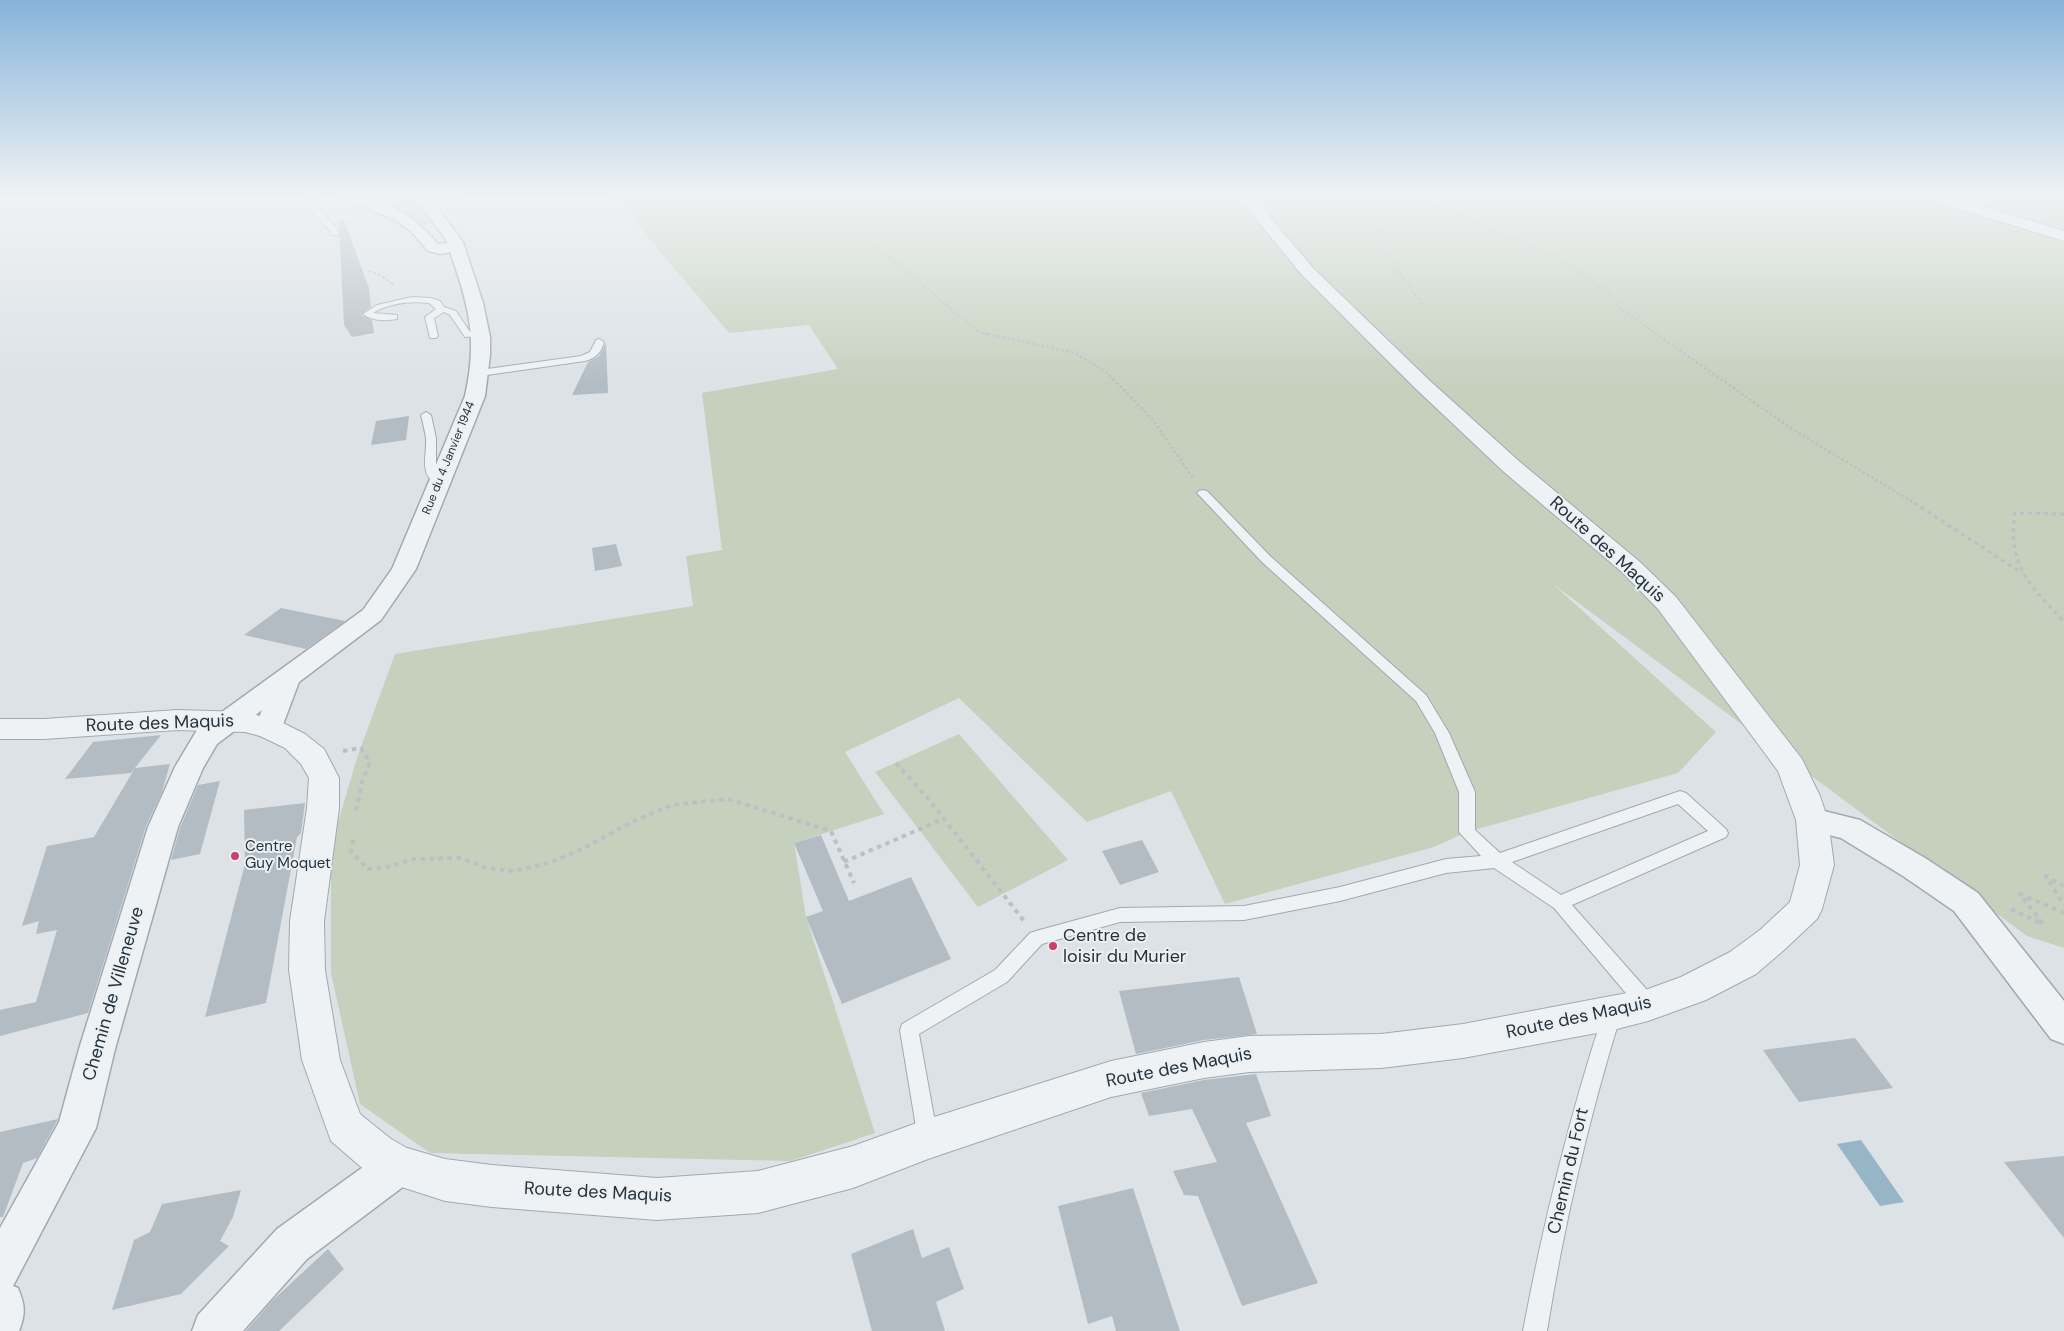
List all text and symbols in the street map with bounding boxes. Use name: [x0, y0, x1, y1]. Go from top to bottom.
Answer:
street label: Rue du 4 Janvier 1944: [420, 399, 478, 517]
street label: Route des Maquis: [1545, 492, 1669, 608]
street label: Route des Maquis: [86, 711, 234, 737]
place label: Centre Guy Moquet: [245, 838, 331, 873]
marker: Centre Guy Moquet: [229, 850, 241, 862]
street label: Chemin de Villeneuve: [79, 905, 149, 1083]
place label: Centre de loisir du Murier: [1063, 925, 1187, 968]
marker: Centre de loisir du Murier: [1047, 940, 1059, 952]
street label: Route des Maquis: [1504, 992, 1654, 1044]
street label: Route des Maquis: [1104, 1043, 1254, 1093]
street label: Chemin du Fort: [1544, 1106, 1594, 1236]
street label: Route des Maquis: [523, 1178, 673, 1208]

